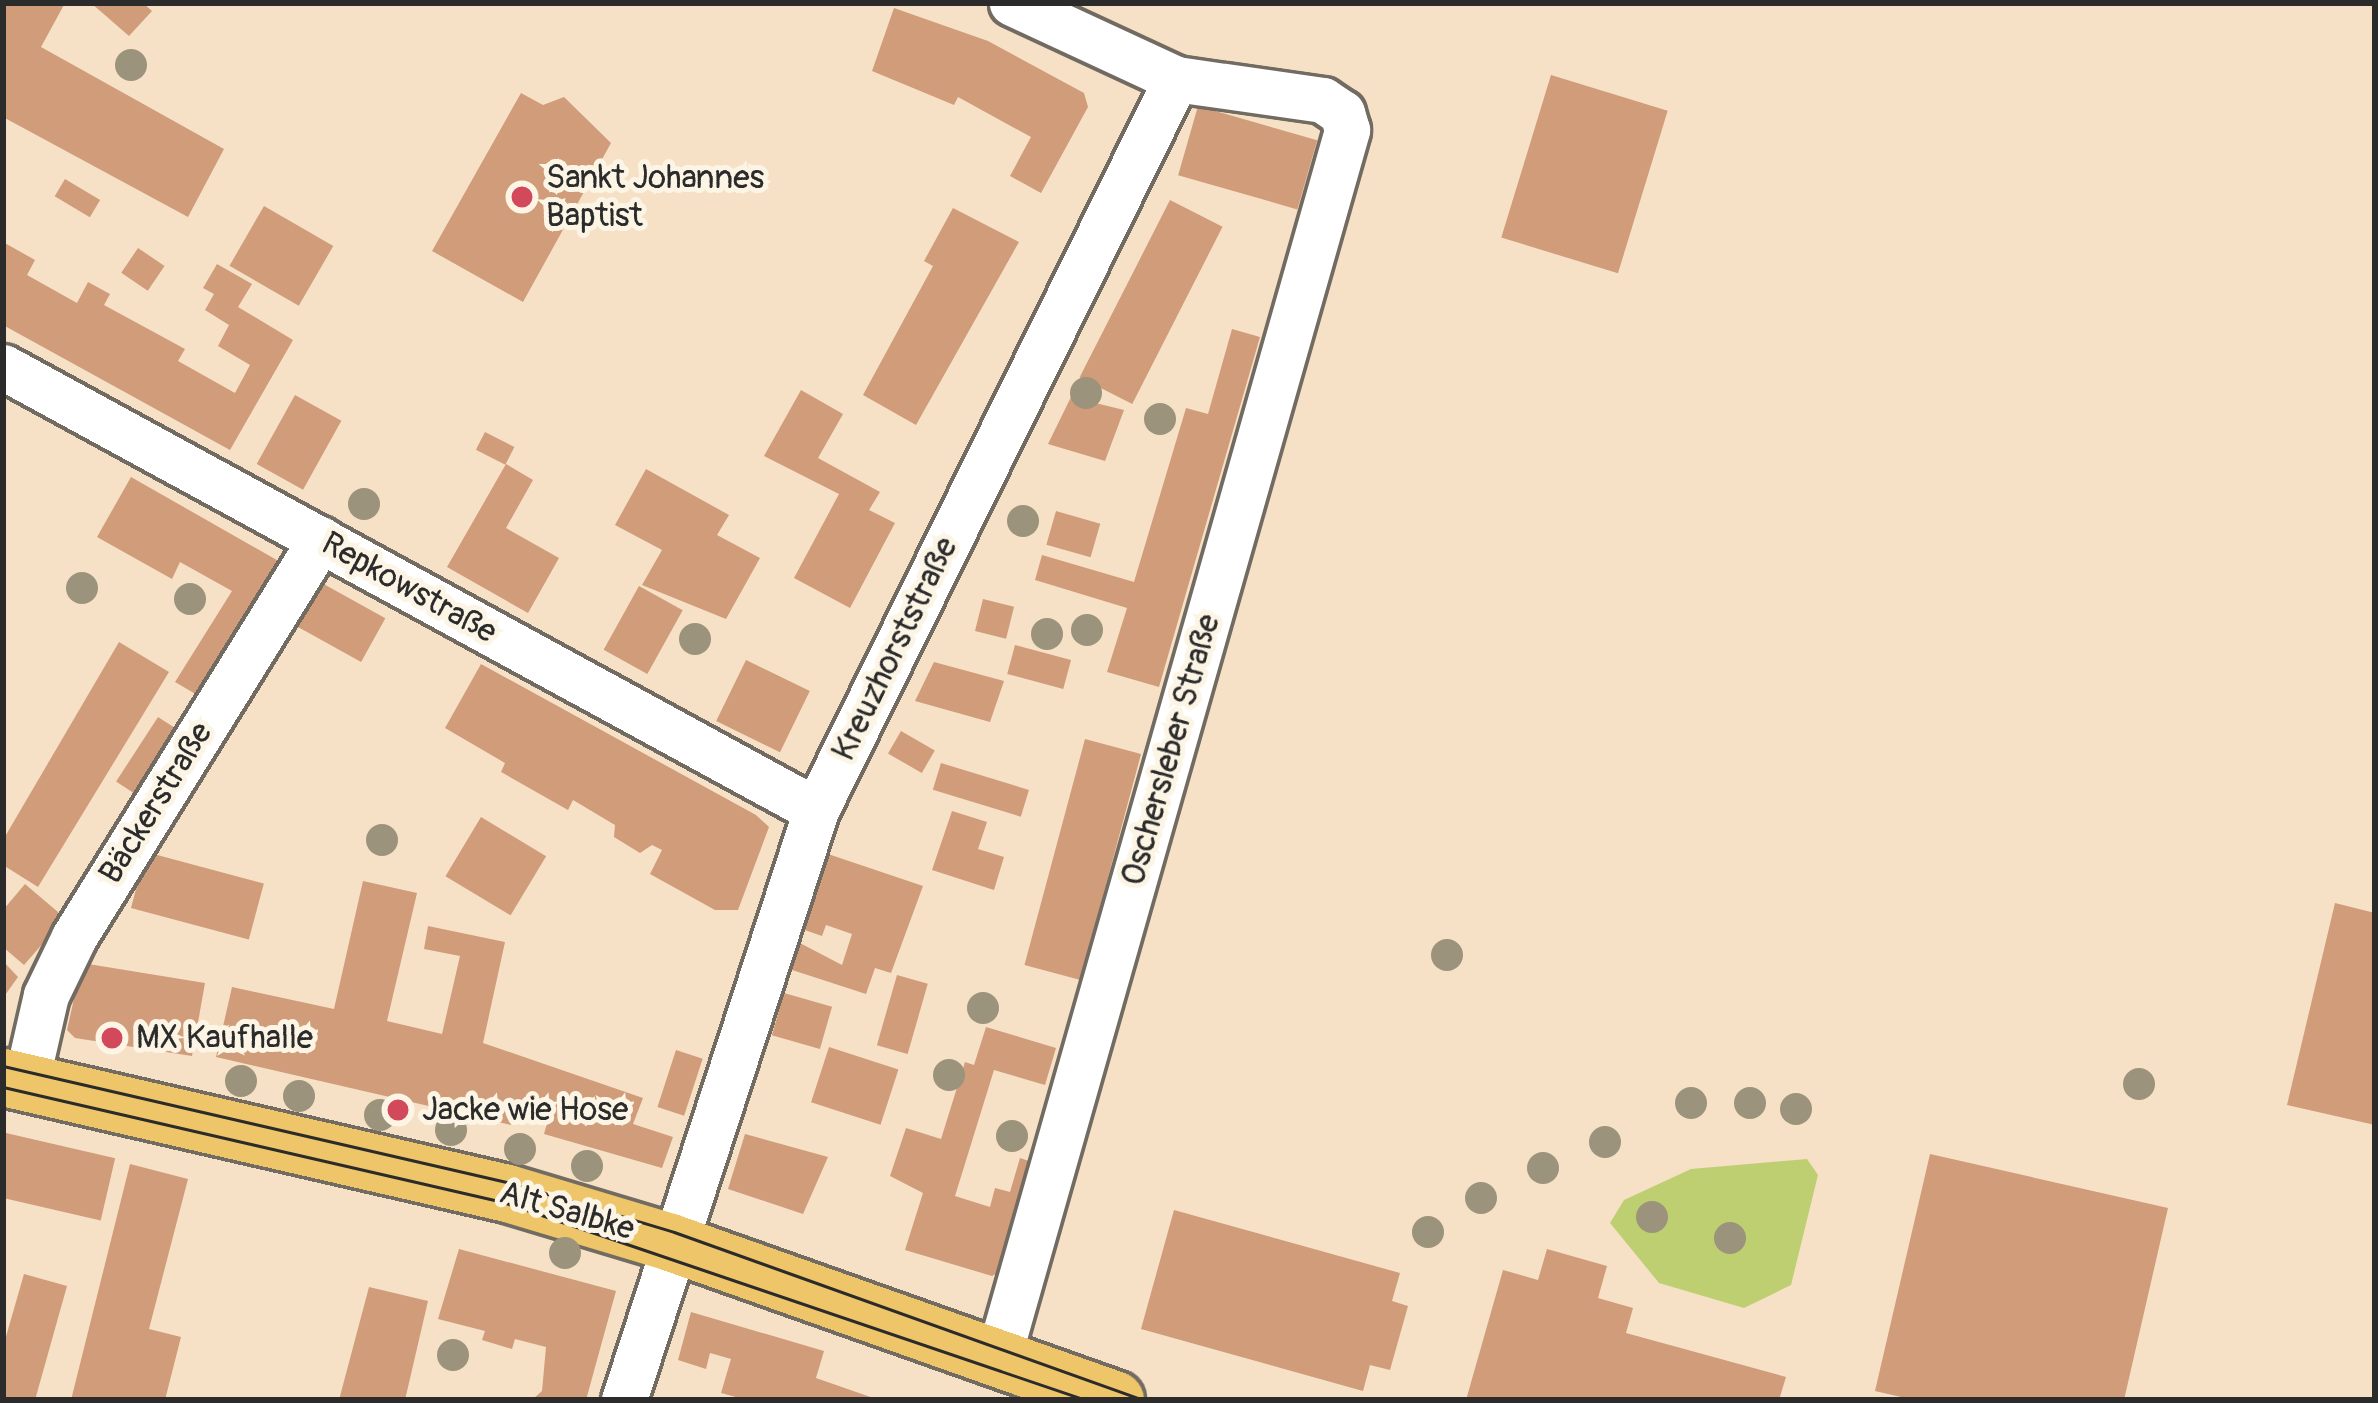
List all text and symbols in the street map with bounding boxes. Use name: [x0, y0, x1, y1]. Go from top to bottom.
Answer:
place label: Sankt Johannes Baptist: [546, 158, 764, 236]
marker: Sankt Johannes Baptist: [509, 184, 535, 210]
street label: Repkowstraße: [315, 524, 503, 652]
street label: Kreuzhorststraße: [824, 531, 966, 767]
street label: Oschersleber Straße: [1113, 610, 1229, 890]
street label: Bäckerstraße: [91, 715, 221, 891]
place label: MX Kaufhalle: [136, 1018, 313, 1058]
marker: MX Kaufhalle: [99, 1025, 125, 1051]
place label: Jacke wie Hose: [422, 1090, 628, 1130]
marker: Jacke wie Hose: [385, 1097, 411, 1123]
street label: Alt Salbke: [495, 1173, 639, 1249]

